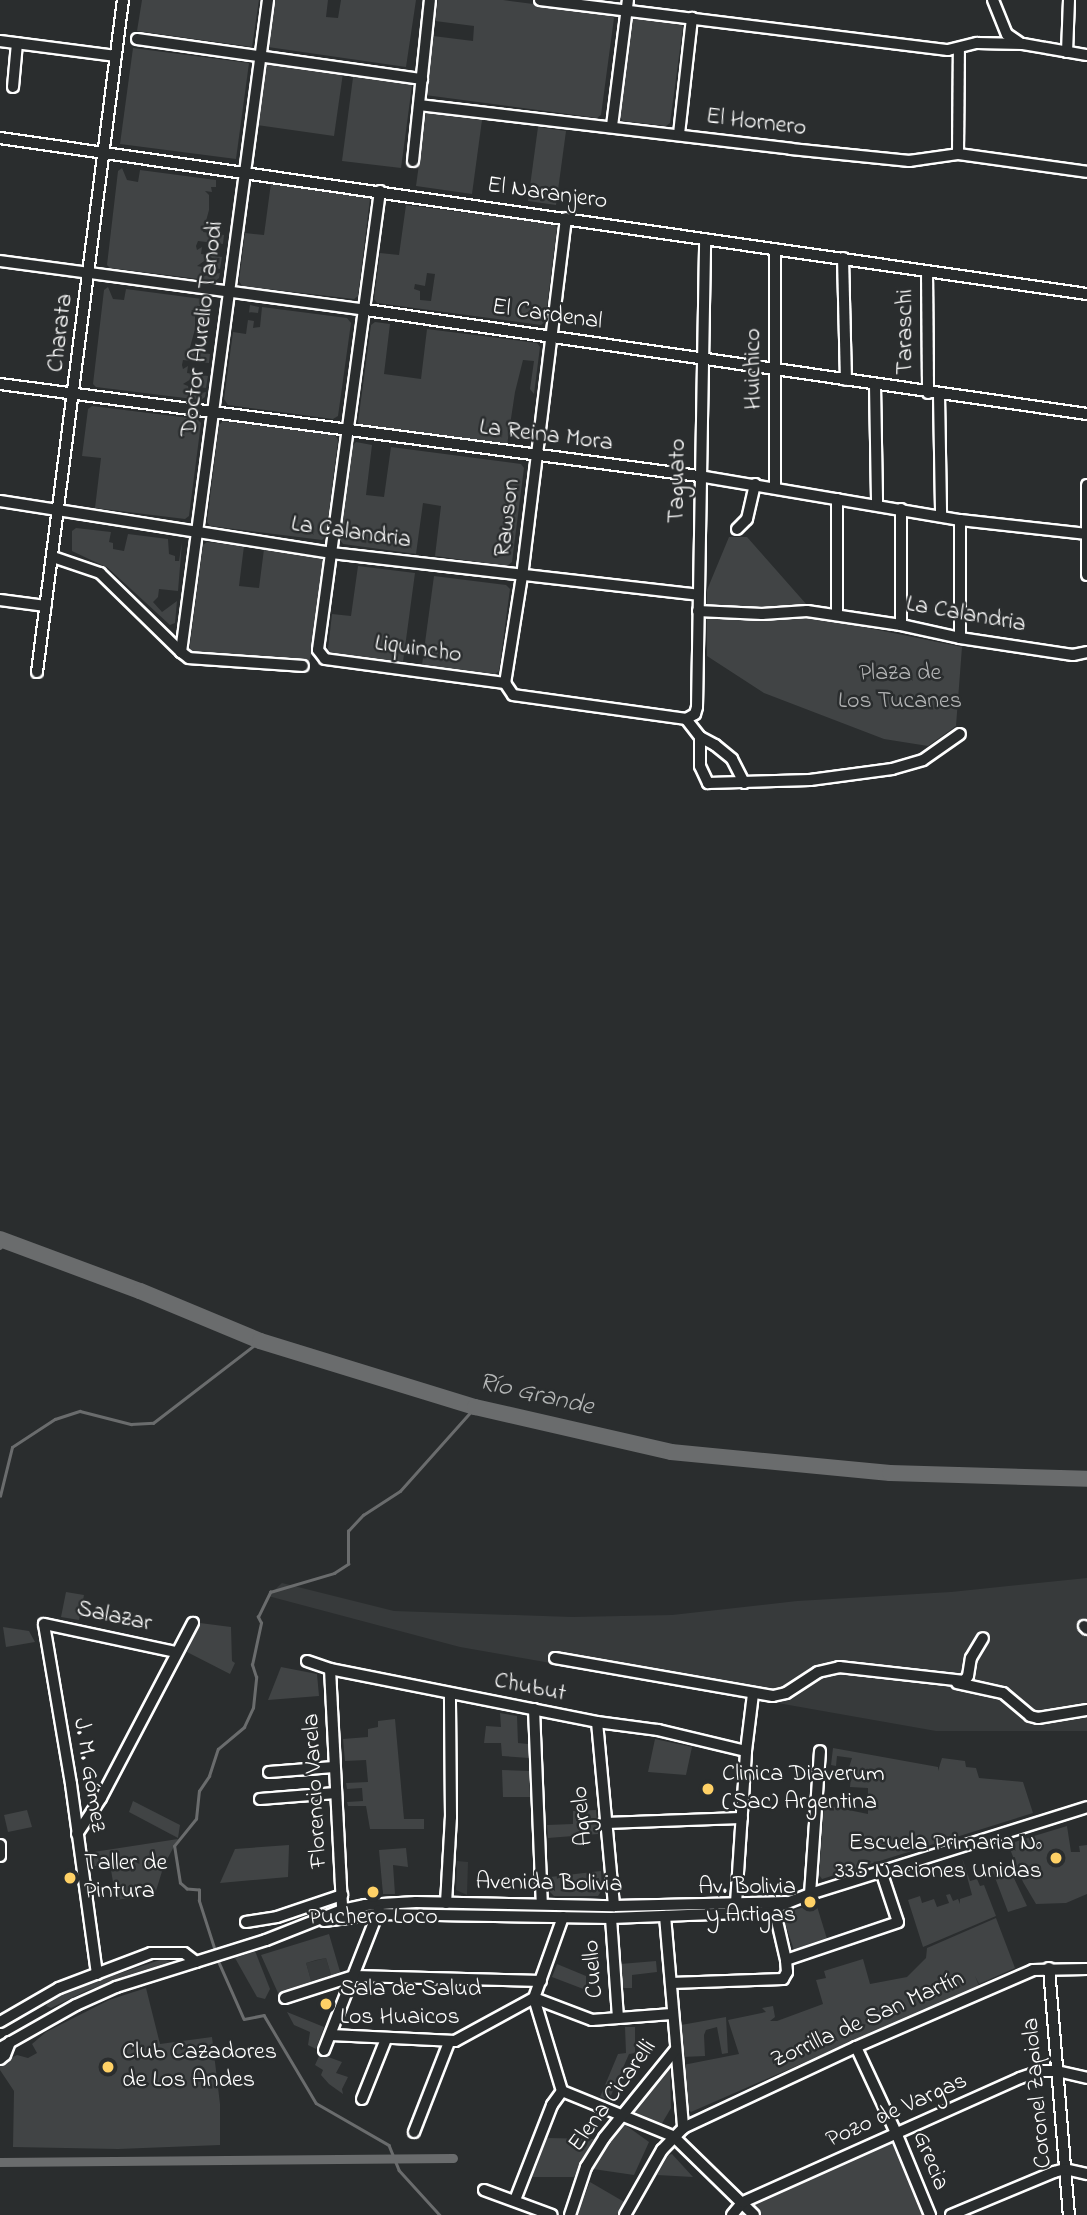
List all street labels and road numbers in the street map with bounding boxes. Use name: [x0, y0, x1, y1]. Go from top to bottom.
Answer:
street label: El Hornero: [704, 103, 808, 143]
street label: El Naranjero: [485, 171, 609, 217]
street label: Doctor Aurelio Tanodi: [175, 220, 231, 438]
street label: Taraschi: [892, 289, 920, 375]
street label: Charata: [42, 292, 80, 374]
street label: El Cardenal: [490, 293, 604, 337]
street label: Huichico: [740, 328, 768, 410]
street label: La Reina Mora: [478, 414, 614, 458]
street label: Taguato: [663, 438, 693, 524]
street label: Rawson: [489, 477, 527, 559]
street label: La Calandria: [289, 510, 413, 556]
street label: La Calandria: [904, 590, 1028, 640]
street label: Liquincho: [373, 630, 463, 670]
street label: Salazar: [74, 1595, 154, 1639]
street label: Chubut: [492, 1667, 568, 1709]
street label: Florencio Varela: [298, 1713, 334, 1869]
street label: J. M. Gómez: [66, 1716, 112, 1834]
street label: Agrelo: [566, 1785, 600, 1847]
street label: Avenida Bolivia: [475, 1868, 623, 1900]
street label: Cuello: [578, 1939, 610, 1999]
street label: Zorrilla de San Martín: [767, 1965, 969, 2075]
street label: Coronel Zapiola: [1017, 2017, 1059, 2169]
street label: Elena Cicarelli: [563, 2034, 663, 2158]
street label: Pozo de Vargas: [822, 2067, 972, 2155]
street label: Grecia: [905, 2127, 955, 2195]

